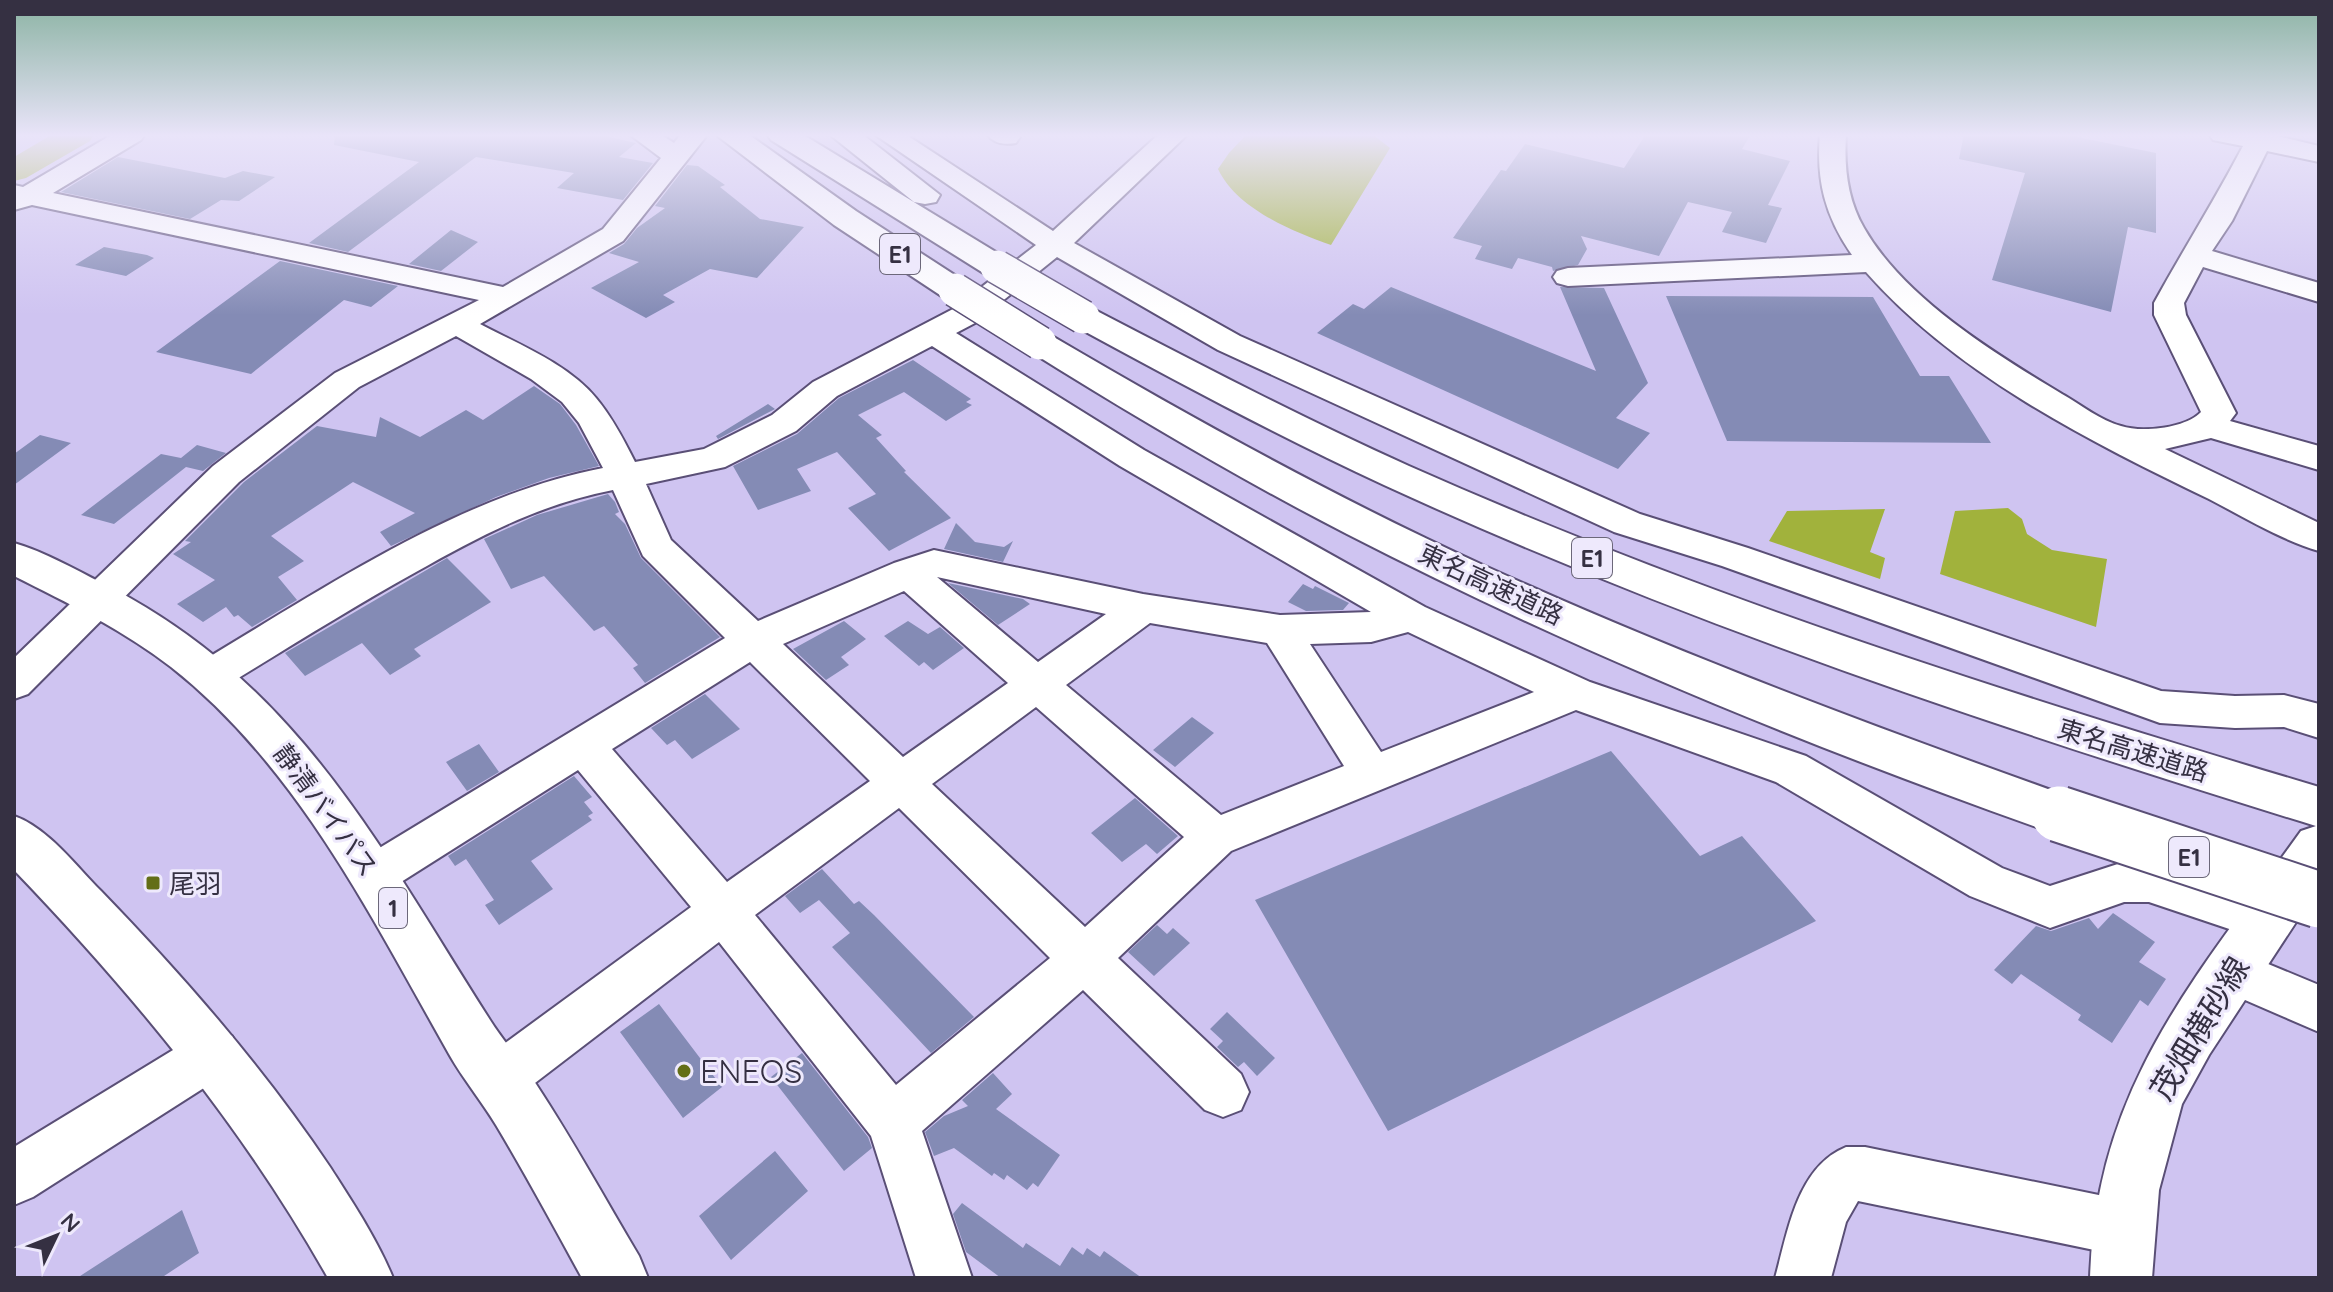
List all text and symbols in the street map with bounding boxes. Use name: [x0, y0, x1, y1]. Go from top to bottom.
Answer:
road number: E1: [880, 234, 920, 274]
street label: 東名高速道路: [1413, 536, 1569, 632]
road number: E1: [1572, 538, 1612, 578]
street label: 東名高速道路: [2054, 711, 2212, 789]
street label: 静清バイパス: [267, 737, 385, 883]
road number: E1: [2169, 837, 2209, 877]
place label: 尾羽: [169, 867, 221, 900]
marker: 尾羽: [144, 874, 162, 892]
road number: 1: [379, 888, 407, 928]
street label: 茂畑横砂線: [2141, 949, 2257, 1107]
place label: ENEOS: [700, 1051, 802, 1091]
marker: ENEOS: [675, 1062, 693, 1080]
north arrow: [16, 1196, 96, 1276]
text: N: [55, 1207, 86, 1238]

